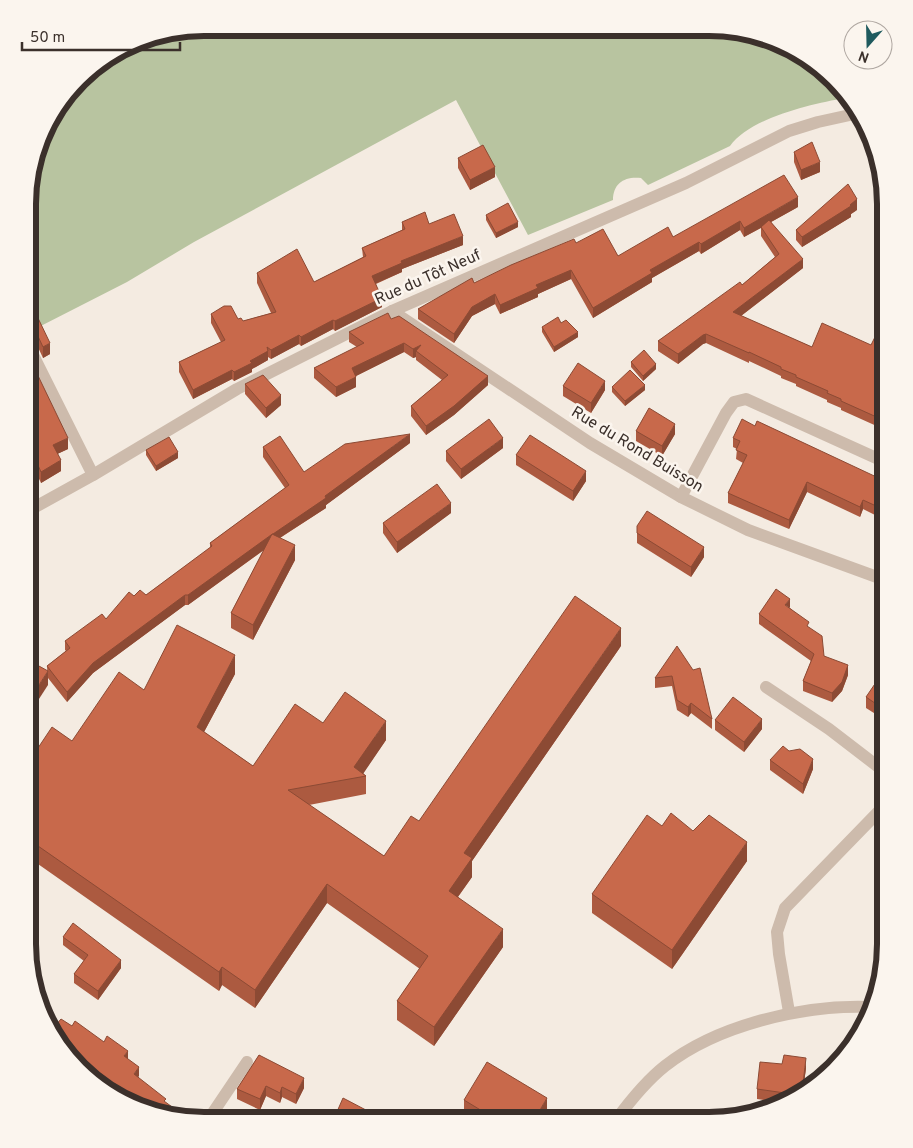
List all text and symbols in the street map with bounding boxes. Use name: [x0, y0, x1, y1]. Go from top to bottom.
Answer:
scale bar: [22, 20, 180, 52]
north arrow: [843, 20, 893, 70]
text: 50 m: [30, 29, 65, 48]
text: N: [856, 46, 872, 66]
street label: Rue du Tôt Neuf: [372, 245, 485, 310]
street label: Rue du Rond Buisson: [567, 403, 707, 497]

